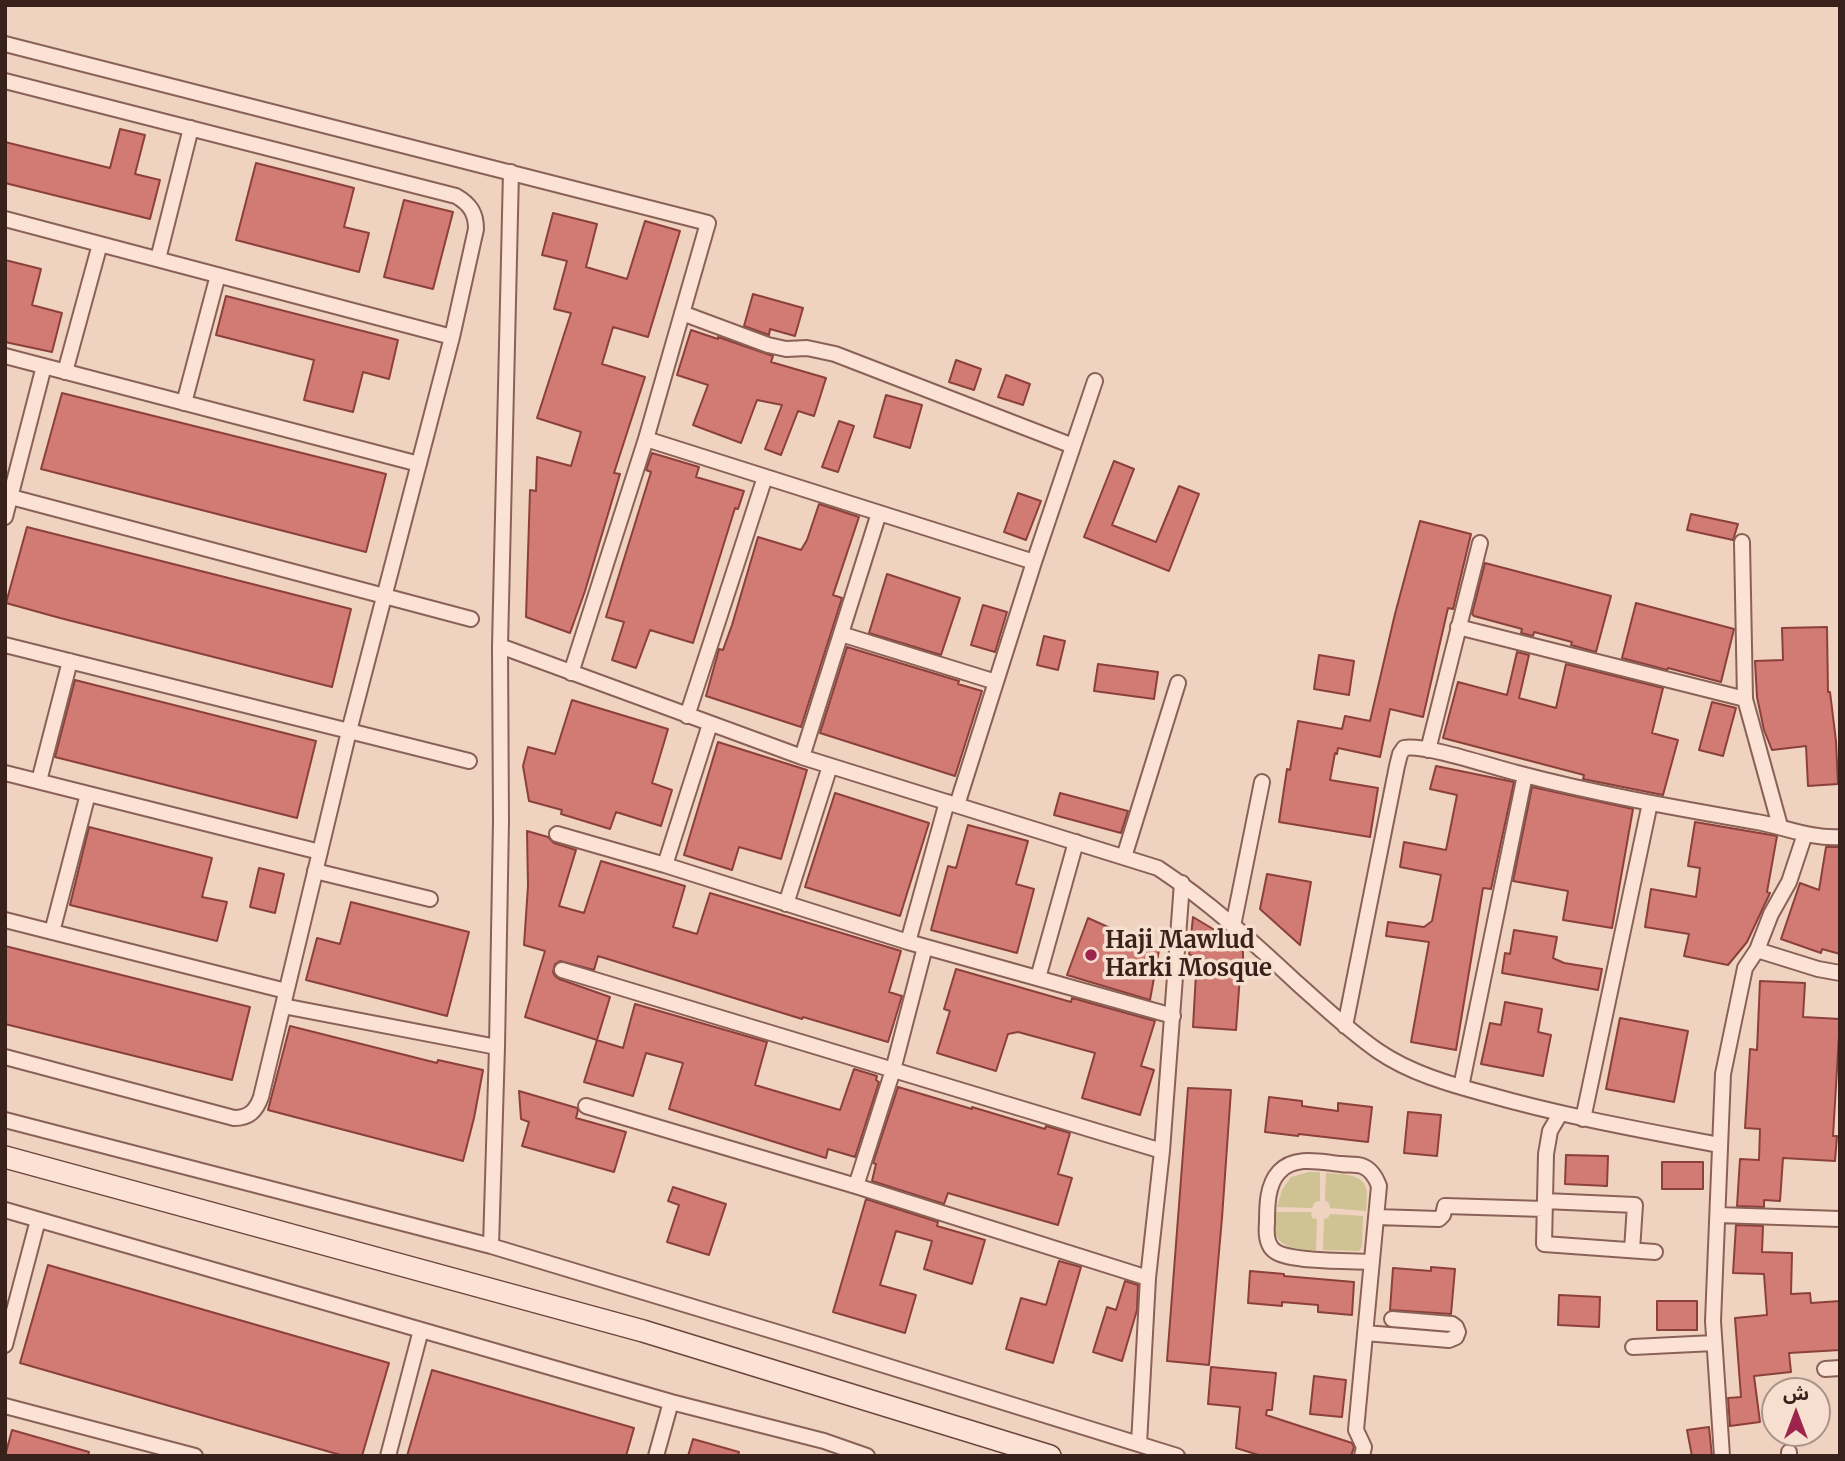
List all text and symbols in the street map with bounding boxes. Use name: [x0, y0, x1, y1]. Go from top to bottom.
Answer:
place label: Haji Mawlud Harki Mosque: [1105, 927, 1272, 983]
marker: Haji Mawlud Harki Mosque: [1083, 947, 1099, 963]
north arrow: [1761, 1377, 1831, 1447]
text: ش: [1783, 1381, 1809, 1405]

